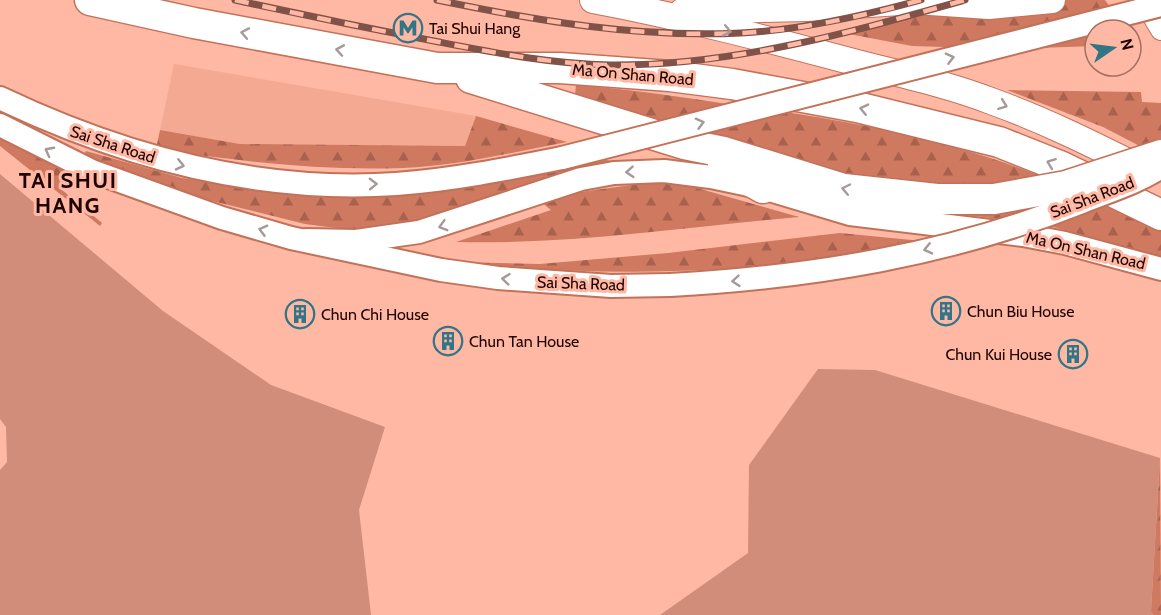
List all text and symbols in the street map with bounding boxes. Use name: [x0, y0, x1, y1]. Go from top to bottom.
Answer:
metro station icon: Tai Shui Hang: [392, 12, 424, 44]
north arrow: [1083, 18, 1143, 78]
place label: Tai Shui Hang: [429, 19, 521, 38]
one-way arrow: [721, 24, 731, 37]
one-way arrow: [241, 27, 251, 40]
text: N: [1116, 37, 1138, 52]
one-way arrow: [336, 44, 346, 57]
one-way arrow: [945, 53, 955, 66]
street label: Ma On Shan Road: [571, 60, 694, 89]
one-way arrow: [996, 98, 1007, 110]
one-way arrow: [859, 103, 869, 116]
one-way arrow: [694, 118, 705, 130]
street label: Sai Sha Road: [68, 122, 158, 167]
one-way arrow: [44, 147, 55, 158]
one-way arrow: [174, 157, 184, 170]
one-way arrow: [1046, 157, 1057, 170]
one-way arrow: [625, 165, 634, 178]
district label: TAI SHUI HANG: [19, 167, 117, 219]
street label: Sai Sha Road: [1048, 173, 1137, 222]
one-way arrow: [369, 178, 378, 191]
one-way arrow: [842, 183, 852, 196]
one-way arrow: [438, 219, 449, 231]
one-way arrow: [258, 225, 268, 238]
street label: Ma On Shan Road: [1024, 228, 1147, 273]
one-way arrow: [924, 242, 934, 255]
street label: Sai Sha Road: [537, 272, 625, 295]
one-way arrow: [502, 273, 511, 286]
one-way arrow: [732, 274, 741, 287]
building icon: Chun Biu House: [930, 295, 962, 327]
building icon: Chun Chi House: [284, 298, 316, 330]
place label: Chun Biu House: [967, 302, 1074, 321]
place label: Chun Chi House: [321, 305, 429, 324]
building icon: Chun Tan House: [432, 325, 464, 357]
place label: Chun Tan House: [469, 332, 579, 351]
building icon: Chun Kui House: [1057, 338, 1089, 370]
place label: Chun Kui House: [945, 345, 1052, 364]

